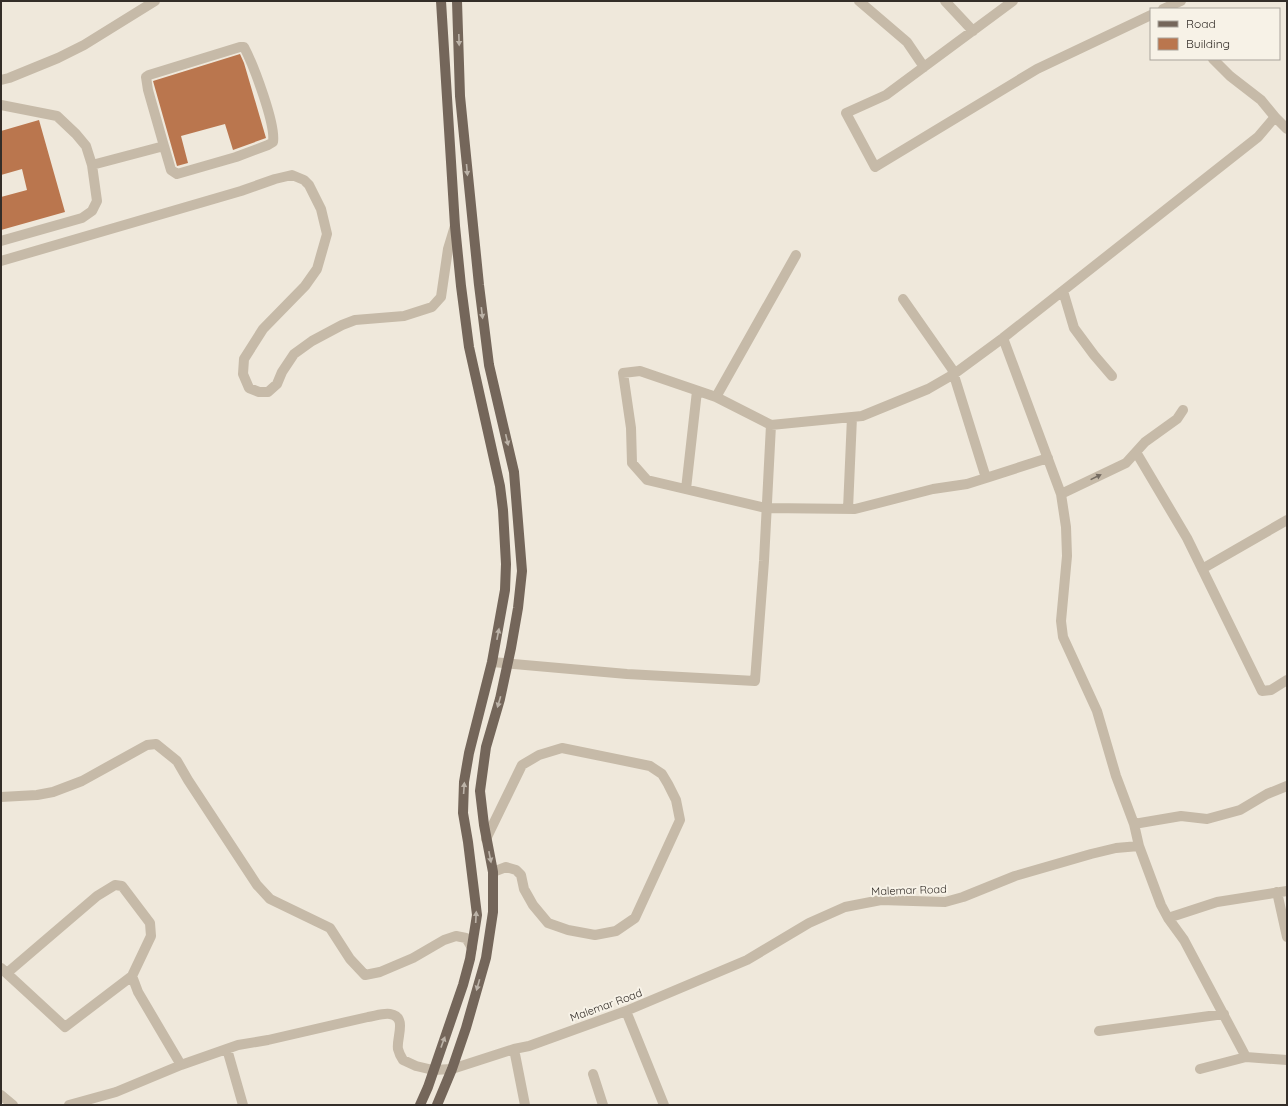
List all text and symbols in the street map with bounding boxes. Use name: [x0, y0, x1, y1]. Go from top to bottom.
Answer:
legend: [1150, 8, 1280, 60]
text: Road: [1186, 16, 1216, 31]
one-way arrow: [456, 34, 462, 47]
text: Building: [1186, 36, 1230, 51]
one-way arrow: [463, 164, 470, 176]
one-way arrow: [479, 307, 485, 319]
one-way arrow: [504, 434, 510, 446]
one-way arrow: [1091, 474, 1102, 480]
one-way arrow: [495, 628, 501, 640]
one-way arrow: [496, 696, 502, 708]
one-way arrow: [461, 782, 468, 794]
one-way arrow: [487, 851, 493, 863]
street label: Malemar Road: [871, 882, 947, 898]
one-way arrow: [472, 911, 479, 923]
one-way arrow: [475, 979, 481, 991]
street label: Malemar Road: [568, 985, 644, 1025]
one-way arrow: [441, 1036, 447, 1048]

